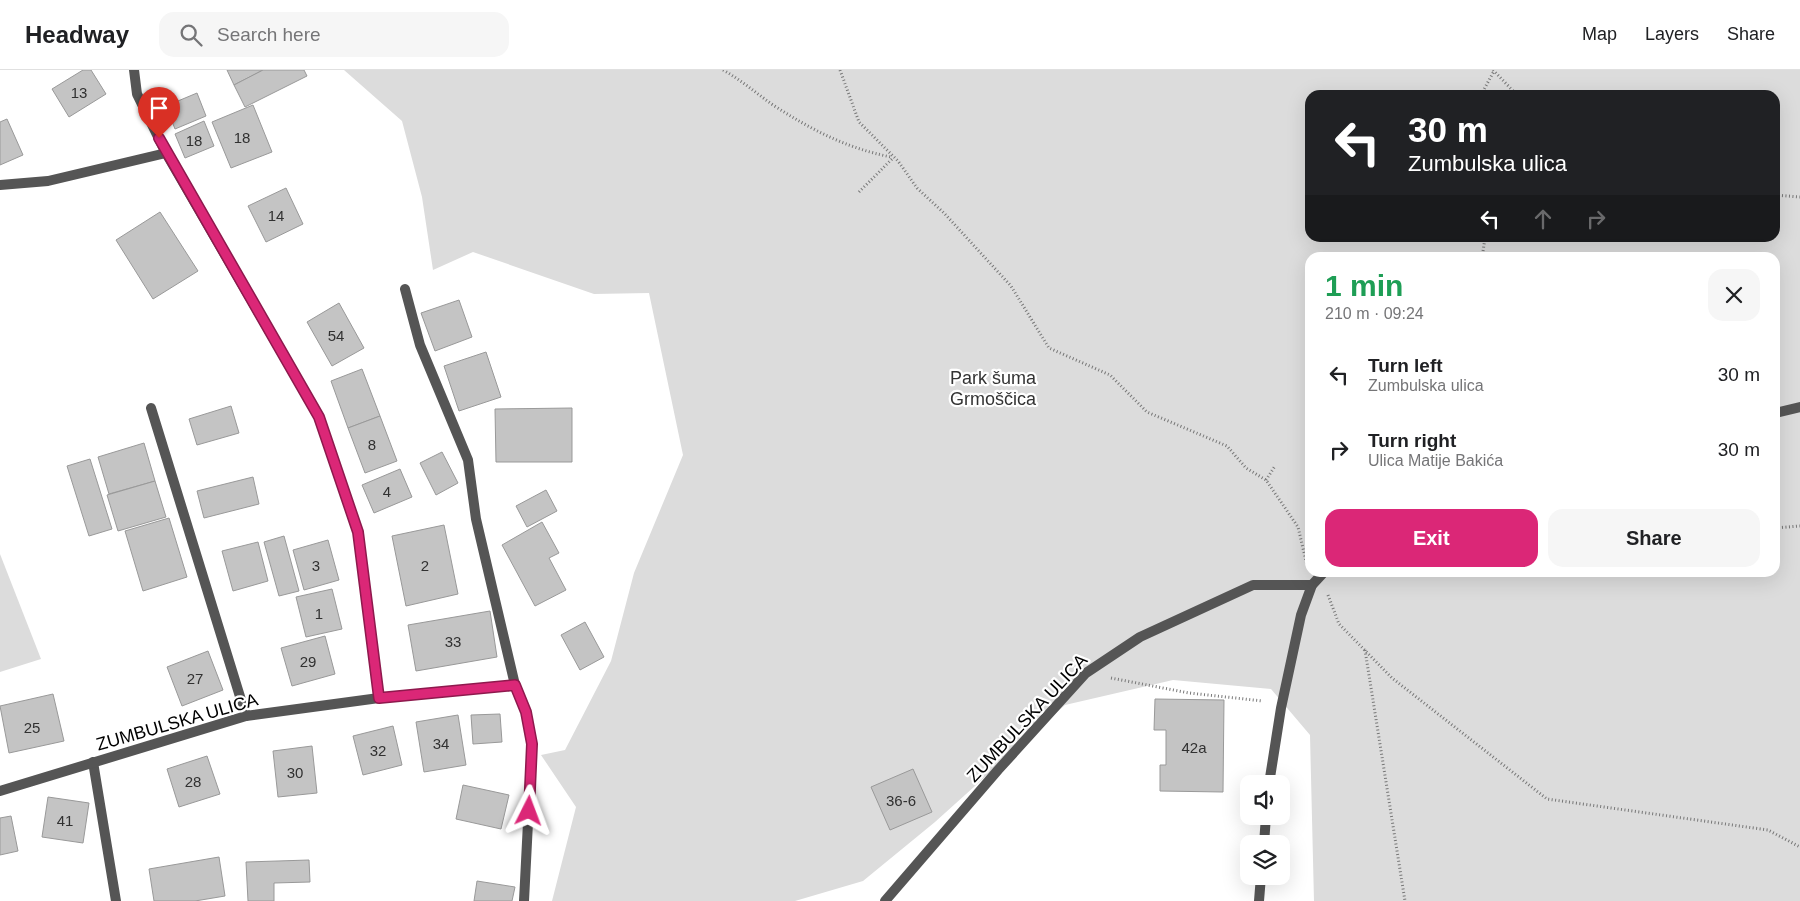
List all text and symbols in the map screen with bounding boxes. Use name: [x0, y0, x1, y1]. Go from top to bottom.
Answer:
search box: [159, 12, 509, 57]
text: Headway: [25, 21, 129, 48]
icon: search: [177, 21, 205, 49]
text: Search here: [217, 24, 321, 45]
text: Map: [1582, 24, 1617, 44]
text: Layers: [1645, 24, 1699, 44]
text: Share: [1727, 24, 1775, 44]
house number: 13: [71, 84, 87, 101]
pin: [138, 87, 180, 138]
icon: arrive: [145, 94, 173, 122]
icon: left: [1325, 110, 1390, 175]
text: 30 m: [1408, 110, 1488, 149]
house number: 18: [234, 129, 250, 146]
house number: 18: [186, 132, 202, 149]
text: Zumbulska ulica: [1408, 151, 1567, 176]
icon: left: [1476, 205, 1504, 233]
icon: ahead: [1529, 205, 1557, 233]
icon: right: [1582, 205, 1610, 233]
house number: 14: [268, 207, 284, 224]
text: 1 min: [1325, 269, 1403, 302]
button: close: [1708, 269, 1760, 321]
text: 210 m · 09:24: [1325, 305, 1424, 322]
house number: 54: [328, 327, 344, 344]
text: Turn left: [1368, 355, 1443, 376]
icon: left: [1325, 361, 1353, 389]
text: 30 m: [1718, 364, 1760, 385]
park label: Park šuma Grmoščica: [950, 368, 1037, 409]
text: Zumbulska ulica: [1368, 377, 1484, 394]
text: Turn right: [1368, 430, 1456, 451]
house number: 8: [368, 436, 376, 453]
icon: right: [1325, 436, 1353, 464]
text: 30 m: [1718, 439, 1760, 460]
text: Ulica Matije Bakića: [1368, 452, 1503, 469]
house number: 4: [383, 483, 391, 500]
button: Exit: [1325, 509, 1538, 567]
button: Share: [1548, 509, 1760, 567]
house number: 3: [312, 557, 320, 574]
house number: 2: [421, 557, 429, 574]
house number: 1: [315, 605, 323, 622]
house number: 33: [445, 633, 461, 650]
street label: ZUMBULSKA ULICA: [963, 650, 1091, 786]
house number: 29: [300, 653, 316, 670]
house number: 27: [187, 670, 203, 687]
street label: ZUMBULSKA ULICA: [94, 689, 260, 755]
house number: 25: [24, 719, 40, 736]
house number: 34: [433, 735, 449, 752]
house number: 42a: [1181, 739, 1207, 756]
house number: 32: [370, 742, 386, 759]
house number: 30: [287, 764, 303, 781]
house number: 28: [185, 773, 201, 790]
map controls: [1240, 775, 1290, 885]
button: sound: [1240, 775, 1290, 825]
position arrow: [502, 784, 554, 836]
house number: 36-6: [886, 792, 916, 809]
house number: 41: [57, 812, 73, 829]
button: layers: [1240, 835, 1290, 885]

